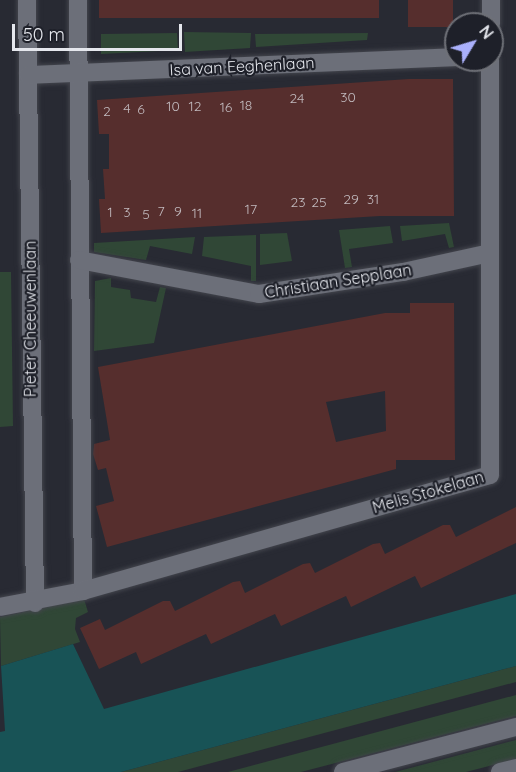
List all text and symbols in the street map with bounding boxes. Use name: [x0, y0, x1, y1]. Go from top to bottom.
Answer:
scale bar: [15, 12, 184, 50]
north arrow: [444, 12, 504, 72]
text: N: [475, 21, 498, 43]
text: 50 m: [23, 23, 65, 46]
street label: Isa van Eeghenlaan: [169, 53, 315, 79]
house number: 30: [340, 89, 356, 105]
house number: 24: [290, 90, 304, 106]
house number: 18: [240, 97, 252, 113]
house number: 10: [166, 98, 180, 114]
house number: 12: [189, 98, 201, 114]
house number: 16: [220, 99, 232, 115]
house number: 4: [123, 100, 131, 116]
house number: 6: [137, 101, 145, 117]
house number: 2: [103, 103, 111, 119]
house number: 29: [343, 191, 359, 207]
house number: 31: [367, 191, 379, 207]
house number: 23: [290, 194, 306, 210]
house number: 25: [311, 194, 327, 210]
house number: 17: [245, 201, 257, 217]
house number: 7: [157, 203, 165, 219]
house number: 9: [174, 203, 182, 219]
house number: 1: [107, 204, 113, 220]
house number: 3: [123, 204, 131, 220]
house number: 11: [192, 205, 202, 221]
house number: 5: [142, 206, 150, 222]
street label: Pieter Cheeuwenlaan: [20, 241, 40, 397]
street label: Christiaan Sepplaan: [263, 260, 413, 302]
street label: Melis Stokelaan: [370, 467, 486, 517]

